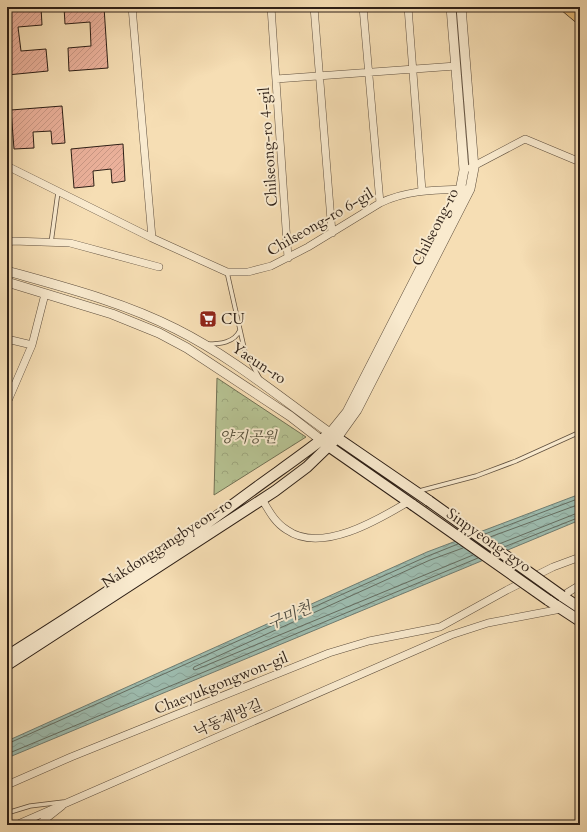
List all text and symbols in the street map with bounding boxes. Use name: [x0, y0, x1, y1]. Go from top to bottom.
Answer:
street label: Chilseong-ro 4-gil: [254, 86, 282, 207]
street label: Chilseong-ro 6-gil: [263, 183, 377, 261]
street label: Chilseong-ro: [407, 185, 463, 269]
supermarket icon: CU: [198, 309, 218, 329]
place label: CU: [221, 309, 245, 329]
street label: Yaeun-ro: [228, 338, 290, 388]
park label: 양지공원: [219, 427, 278, 447]
street label: Nakdonggangbyeon-ro: [98, 493, 236, 593]
street label: Sinpyeong-gyo: [443, 503, 535, 577]
water label: 구미천: [264, 596, 316, 635]
street label: Chaeyukgongwon-gil: [151, 647, 291, 719]
street label: 낙동제방길: [191, 695, 265, 741]

